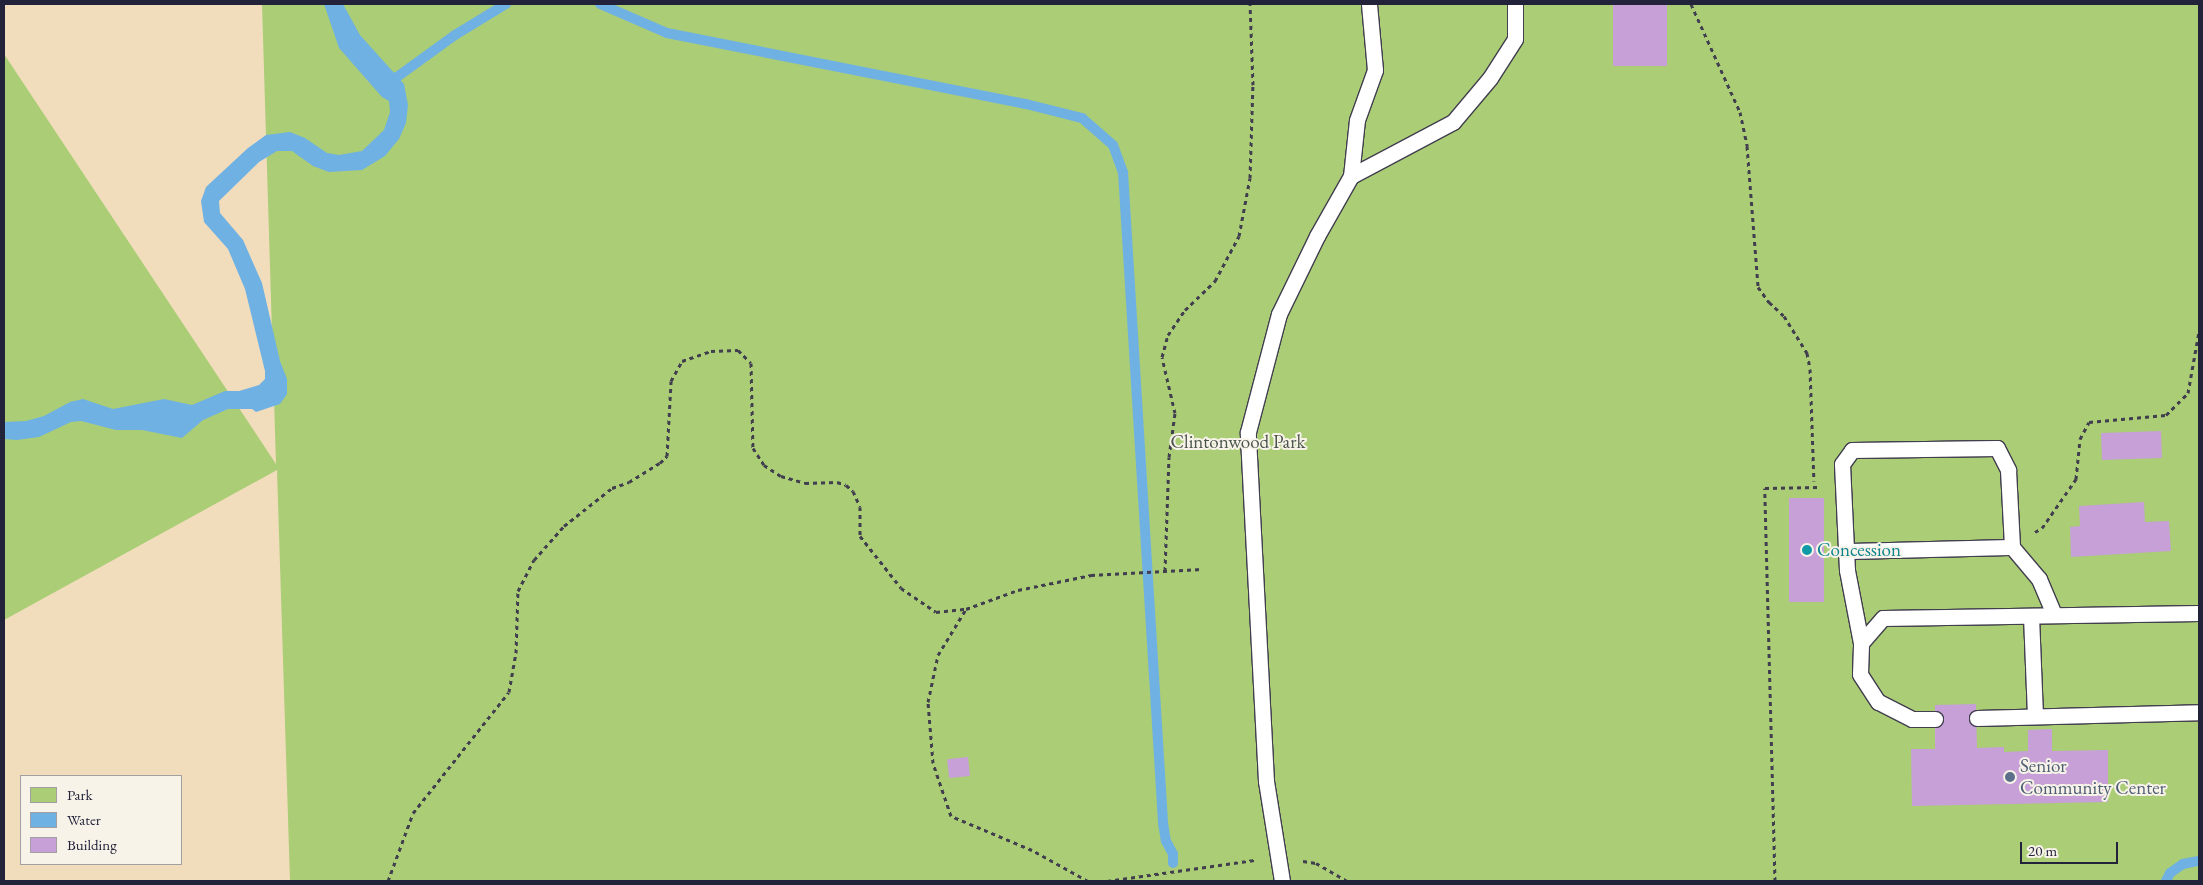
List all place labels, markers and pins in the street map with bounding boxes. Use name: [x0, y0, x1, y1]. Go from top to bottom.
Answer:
place label: Concession: [1817, 539, 1901, 561]
marker: Concession: [1801, 544, 1813, 556]
place label: Senior Community Center: [2020, 755, 2166, 799]
marker: Senior Community Center: [2004, 771, 2016, 783]

